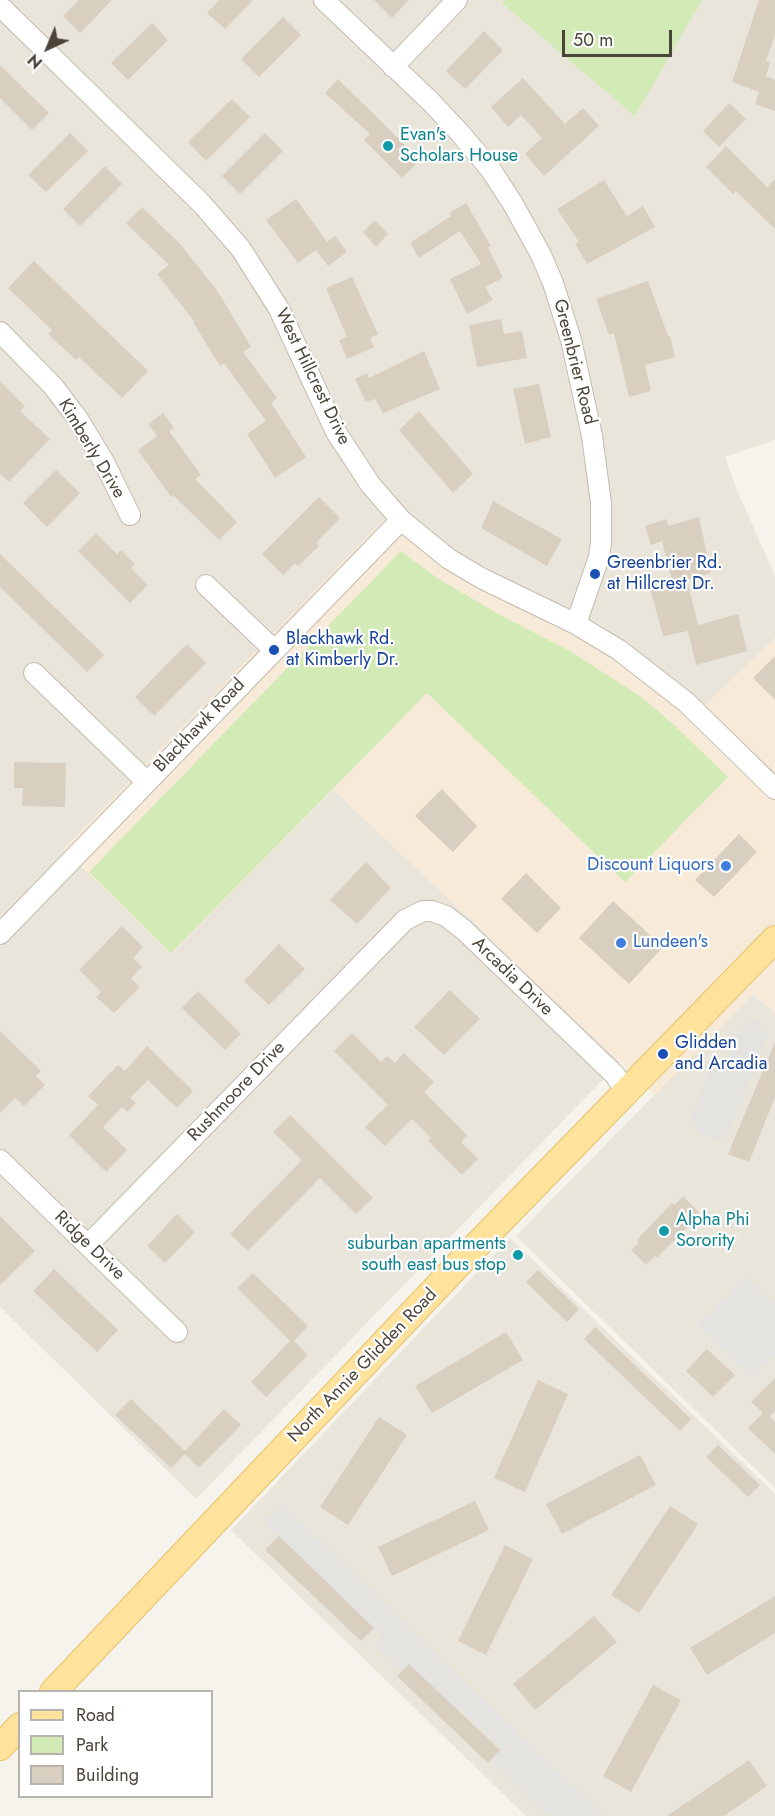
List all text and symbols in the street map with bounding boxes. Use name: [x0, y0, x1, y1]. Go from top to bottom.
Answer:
north arrow: [18, 18, 78, 78]
scale bar: [565, 18, 674, 56]
text: 50 m: [573, 27, 613, 53]
text: N: [23, 49, 48, 74]
place label: Evan's Scholars House: [400, 125, 518, 168]
marker: Evan's Scholars House: [381, 139, 395, 153]
street label: Greenbrier Road: [548, 297, 600, 427]
street label: West Hillcrest Drive: [270, 305, 354, 449]
street label: Kimberly Drive: [53, 395, 129, 503]
place label: Greenbrier Rd. at Hillcrest Dr.: [607, 553, 723, 596]
marker: Greenbrier Rd. at Hillcrest Dr.: [588, 567, 602, 581]
place label: Blackhawk Rd. at Kimberly Dr.: [286, 629, 399, 672]
marker: Blackhawk Rd. at Kimberly Dr.: [267, 643, 281, 657]
street label: Blackhawk Road: [150, 675, 250, 777]
place label: Discount Liquors: [587, 855, 714, 877]
marker: Discount Liquors: [719, 859, 733, 873]
place label: Lundeen's: [633, 932, 708, 954]
street label: Arcadia Drive: [467, 933, 557, 1021]
marker: Lundeen's: [614, 936, 628, 950]
place label: Glidden and Arcadia: [675, 1033, 767, 1076]
street label: Rushmoore Drive: [184, 1038, 290, 1146]
marker: Glidden and Arcadia: [656, 1047, 670, 1061]
street label: Ridge Drive: [49, 1207, 129, 1285]
place label: Alpha Phi Sorority: [676, 1210, 750, 1252]
marker: Alpha Phi Sorority: [657, 1224, 671, 1238]
place label: suburban apartments south east bus stop: [347, 1234, 506, 1276]
marker: suburban apartments south east bus stop: [511, 1248, 525, 1262]
street label: North Annie Glidden Road: [284, 1285, 442, 1447]
legend: [18, 1690, 213, 1798]
text: Road: [76, 1702, 115, 1728]
text: Park: [76, 1732, 108, 1758]
text: Building: [76, 1762, 139, 1788]

